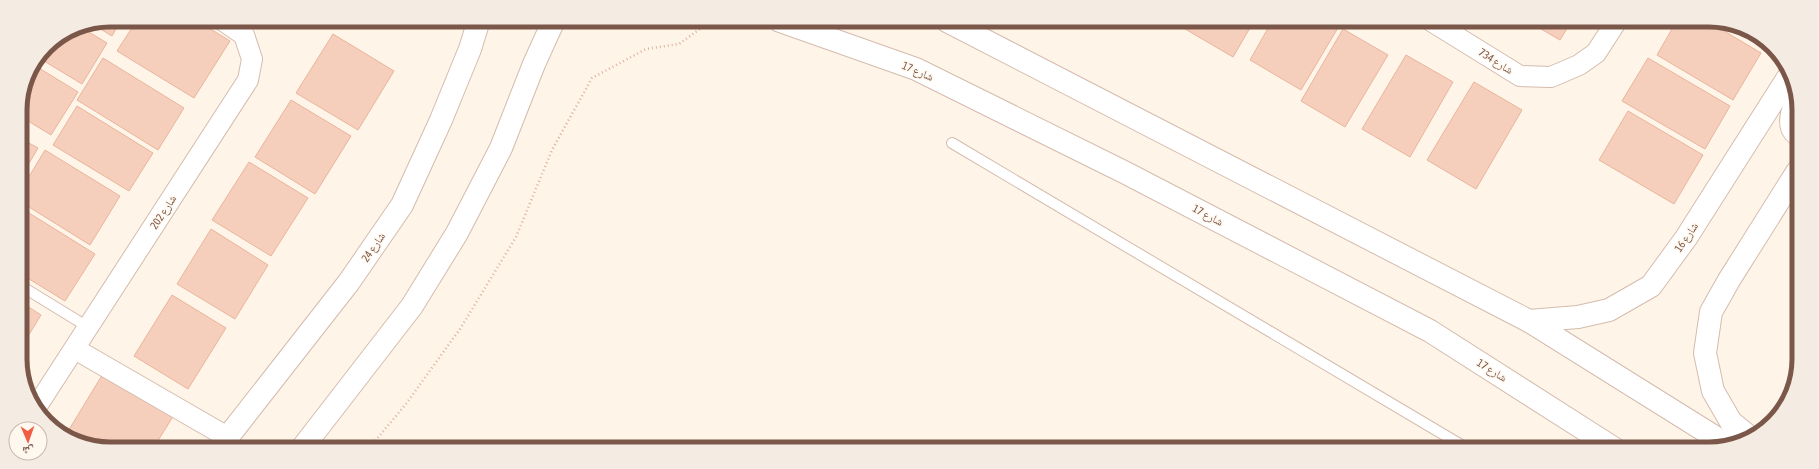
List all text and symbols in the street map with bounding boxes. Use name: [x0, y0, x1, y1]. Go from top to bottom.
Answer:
street label: شارع 734: [1476, 46, 1515, 77]
street label: شارع 17: [900, 59, 935, 84]
street label: شارع 202: [148, 193, 179, 232]
street label: شارع 17: [1190, 202, 1225, 229]
street label: شارع 16: [1672, 220, 1701, 254]
street label: شارع 24: [359, 230, 388, 264]
street label: شارع 17: [1474, 356, 1509, 385]
north arrow: [8, 421, 48, 461]
text: ش: [22, 443, 34, 457]

